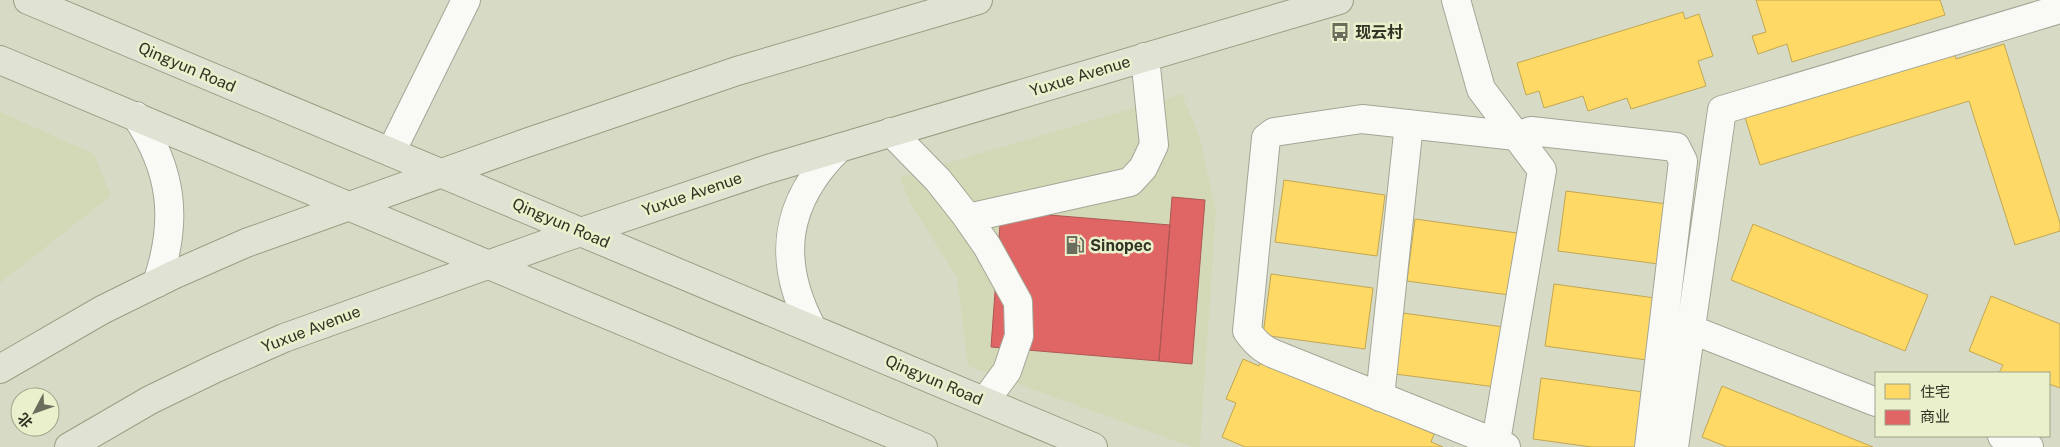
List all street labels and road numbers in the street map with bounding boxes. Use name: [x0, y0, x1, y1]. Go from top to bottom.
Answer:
street label: Qingyun Road: [135, 38, 239, 96]
street label: Yuxue Avenue: [1027, 52, 1133, 100]
street label: Yuxue Avenue: [640, 168, 744, 220]
street label: Qingyun Road: [509, 194, 613, 252]
street label: Yuxue Avenue: [259, 301, 363, 357]
street label: Qingyun Road: [882, 351, 986, 409]

